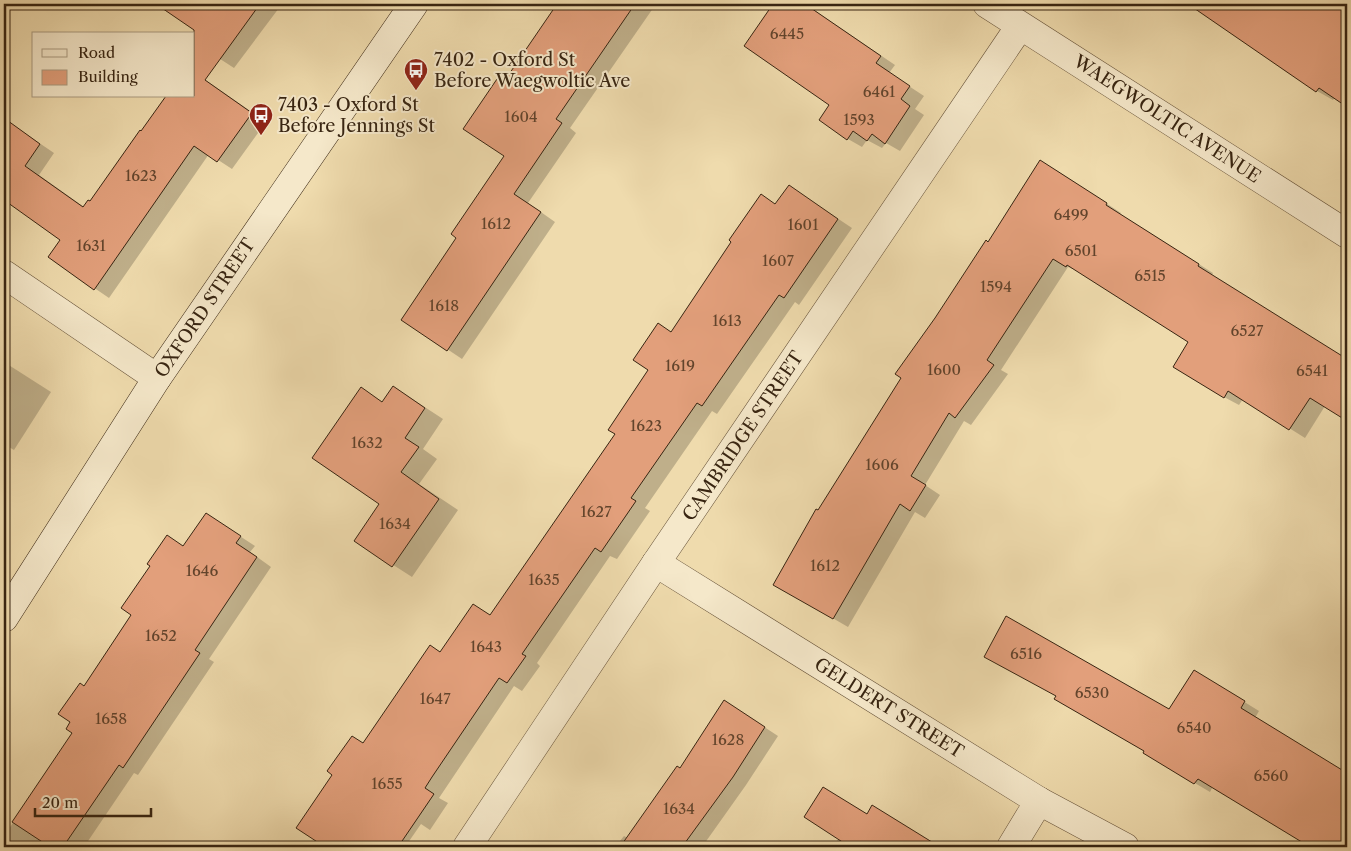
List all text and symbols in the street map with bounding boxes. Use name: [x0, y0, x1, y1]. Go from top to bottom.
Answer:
house number: 6445: [770, 24, 804, 43]
legend: [32, 32, 195, 98]
text: Road: [78, 43, 115, 62]
place label: 7402 - Oxford St Before Waegwoltic Ave: [434, 49, 630, 92]
street label: WAEGWOLTIC AVENUE: [1068, 50, 1265, 188]
bus stop icon: 7402 - Oxford St Before Waegwoltic Ave: [403, 57, 429, 91]
text: Building: [78, 67, 138, 86]
house number: 6461: [863, 82, 896, 101]
place label: 7403 - Oxford St Before Jennings St: [278, 94, 436, 137]
bus stop icon: 7403 - Oxford St Before Jennings St: [248, 102, 274, 136]
house number: 1604: [504, 107, 538, 126]
house number: 1593: [843, 110, 875, 129]
house number: 1623: [125, 166, 157, 185]
house number: 6499: [1053, 205, 1089, 224]
house number: 1612: [481, 214, 511, 233]
house number: 1601: [788, 215, 819, 234]
street label: OXFORD STREET: [150, 234, 260, 382]
house number: 1631: [76, 236, 107, 255]
house number: 6501: [1065, 241, 1098, 260]
house number: 1607: [762, 251, 795, 270]
house number: 6515: [1134, 266, 1166, 285]
house number: 1594: [980, 277, 1012, 296]
house number: 1618: [429, 296, 459, 315]
house number: 1613: [712, 311, 742, 330]
house number: 6527: [1231, 321, 1264, 340]
street label: CAMBRIDGE STREET: [678, 347, 808, 525]
house number: 1619: [665, 356, 695, 375]
house number: 1600: [927, 360, 961, 379]
house number: 6541: [1296, 361, 1329, 380]
house number: 1623: [630, 416, 662, 435]
house number: 1632: [351, 433, 383, 452]
house number: 1606: [865, 455, 899, 474]
house number: 1627: [580, 502, 612, 521]
house number: 1634: [379, 514, 411, 533]
house number: 1612: [810, 556, 840, 575]
house number: 1646: [186, 561, 218, 580]
house number: 1635: [528, 570, 560, 589]
house number: 1652: [145, 626, 177, 645]
house number: 1643: [470, 637, 502, 656]
house number: 6516: [1010, 644, 1042, 663]
street label: GELDERT STREET: [810, 653, 968, 763]
house number: 6530: [1075, 683, 1109, 702]
house number: 1647: [419, 689, 451, 708]
house number: 1658: [95, 709, 127, 728]
house number: 6540: [1176, 718, 1212, 737]
house number: 1628: [712, 730, 744, 749]
house number: 6560: [1253, 766, 1289, 785]
house number: 1655: [371, 774, 403, 793]
scale bar: [35, 786, 151, 818]
text: 20 m: [42, 793, 78, 812]
house number: 1634: [663, 799, 695, 818]

